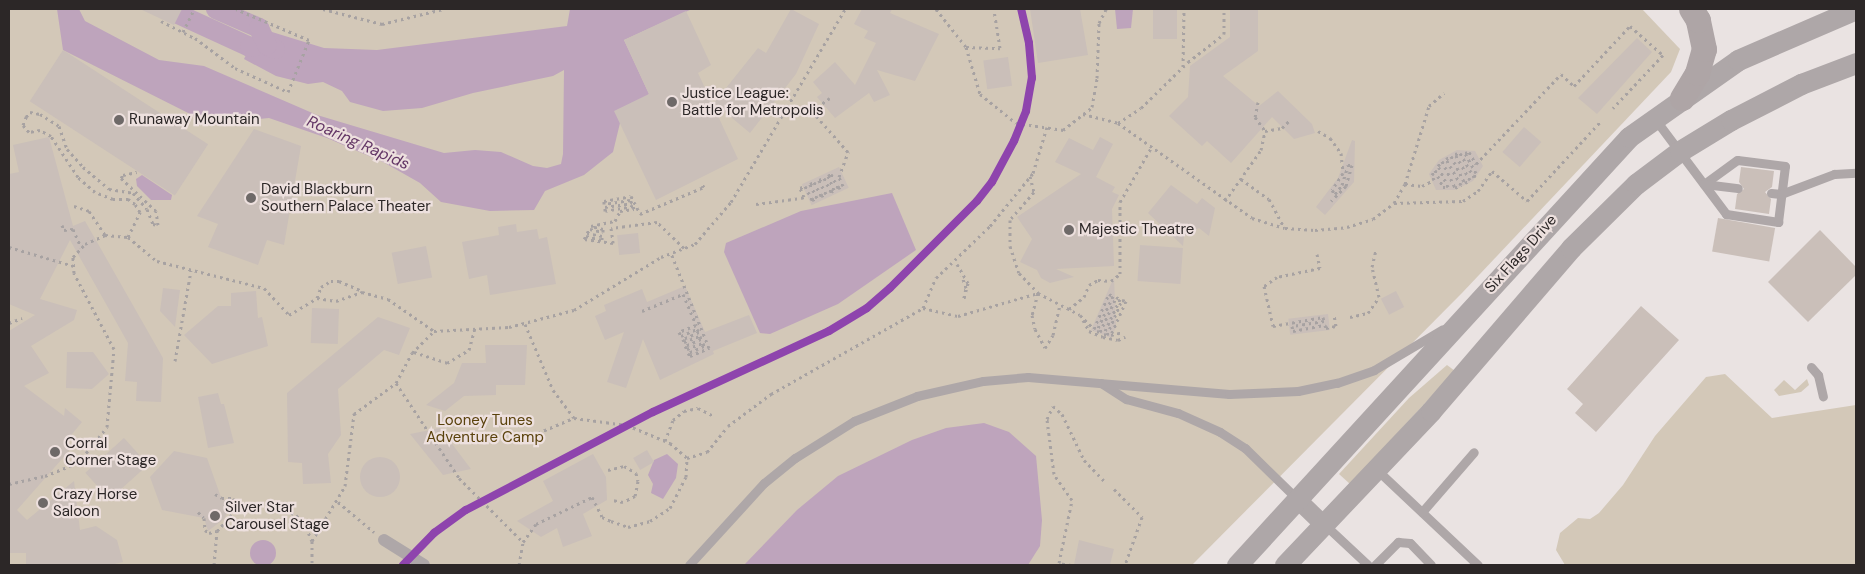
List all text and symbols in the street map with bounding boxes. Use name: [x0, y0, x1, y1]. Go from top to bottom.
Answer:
place label: Justice League: Battle for Metropolis: [682, 84, 824, 119]
marker: Justice League: Battle for Metropolis: [666, 96, 678, 108]
place label: Runaway Mountain: [129, 111, 260, 129]
water label: Roaring Rapids: [304, 112, 412, 174]
marker: Runaway Mountain: [113, 114, 125, 126]
place label: David Blackburn Southern Palace Theater: [261, 180, 431, 215]
marker: David Blackburn Southern Palace Theater: [245, 192, 257, 204]
street label: Six Flags Drive: [1481, 211, 1561, 297]
place label: Majestic Theatre: [1079, 221, 1194, 239]
marker: Majestic Theatre: [1063, 224, 1075, 236]
park label: Looney Tunes Adventure Camp: [426, 411, 544, 446]
place label: Corral Corner Stage: [65, 434, 156, 469]
marker: Corral Corner Stage: [49, 446, 61, 458]
place label: Crazy Horse Saloon: [53, 485, 137, 520]
marker: Crazy Horse Saloon: [37, 497, 49, 509]
place label: Silver Star Carousel Stage: [225, 498, 329, 533]
marker: Silver Star Carousel Stage: [209, 510, 221, 522]

